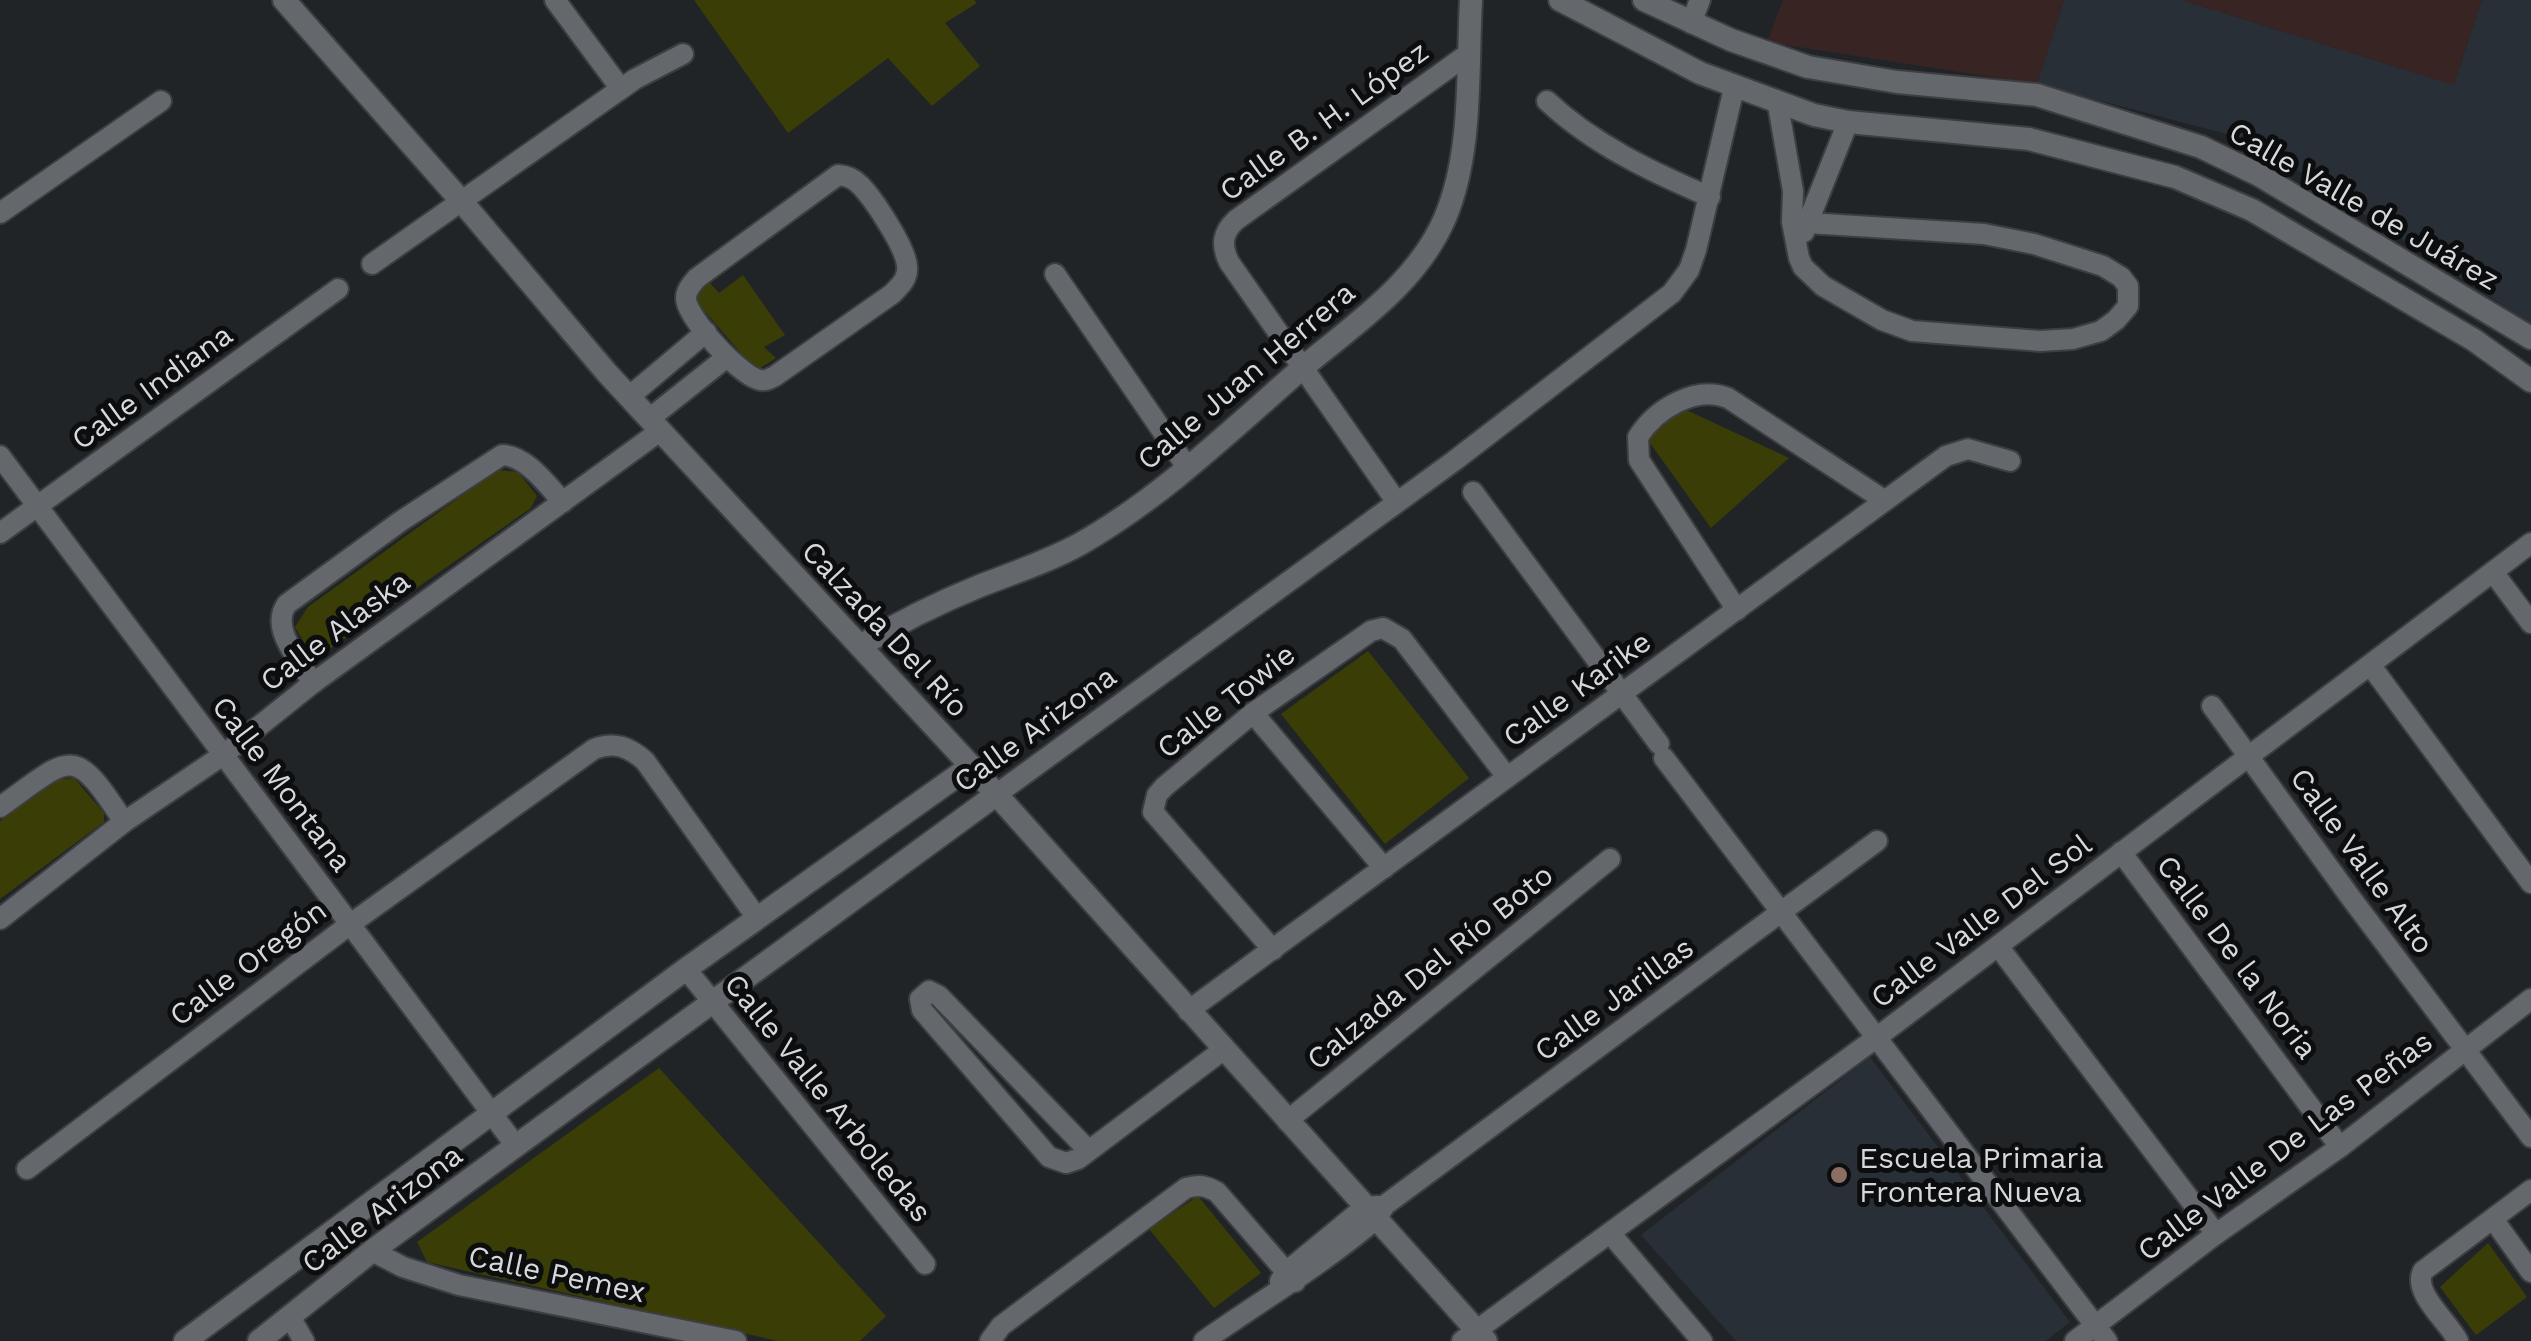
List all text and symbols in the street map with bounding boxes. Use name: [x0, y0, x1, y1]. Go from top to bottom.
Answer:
street label: Calle B. H. López: [1213, 33, 1435, 208]
street label: Calle Valle de Juárez: [2223, 114, 2505, 297]
street label: Calle Juan Herrera: [1130, 274, 1361, 477]
street label: Calle Indiana: [65, 317, 239, 457]
street label: Calzada Del Río: [795, 533, 976, 724]
street label: Calle Alaska: [253, 563, 416, 698]
street label: Calle Karike: [1496, 623, 1657, 754]
street label: Calle Towie: [1150, 636, 1302, 765]
street label: Calle Arizona: [947, 658, 1123, 799]
street label: Calle Montana: [205, 689, 360, 878]
street label: Calle Valle Alto: [2283, 761, 2441, 960]
street label: Calle Valle Del Sol: [1864, 826, 2098, 1015]
street label: Calle De la Noria: [2150, 848, 2325, 1065]
street label: Calzada Del Río Boto: [1300, 857, 1560, 1077]
street label: Calle Oregón: [162, 892, 333, 1033]
street label: Calle Jarillas: [1528, 929, 1700, 1068]
street label: Calle Valle Arboledas: [718, 967, 939, 1229]
street label: Calle Valle De Las Peñas: [2130, 1023, 2439, 1268]
street label: Calle Arizona: [295, 1137, 469, 1280]
place label: Escuela Primaria Frontera Nueva: [1859, 1140, 2104, 1209]
marker: Escuela Primaria Frontera Nueva: [1828, 1164, 1850, 1186]
street label: Calle Pemex: [465, 1238, 649, 1309]

